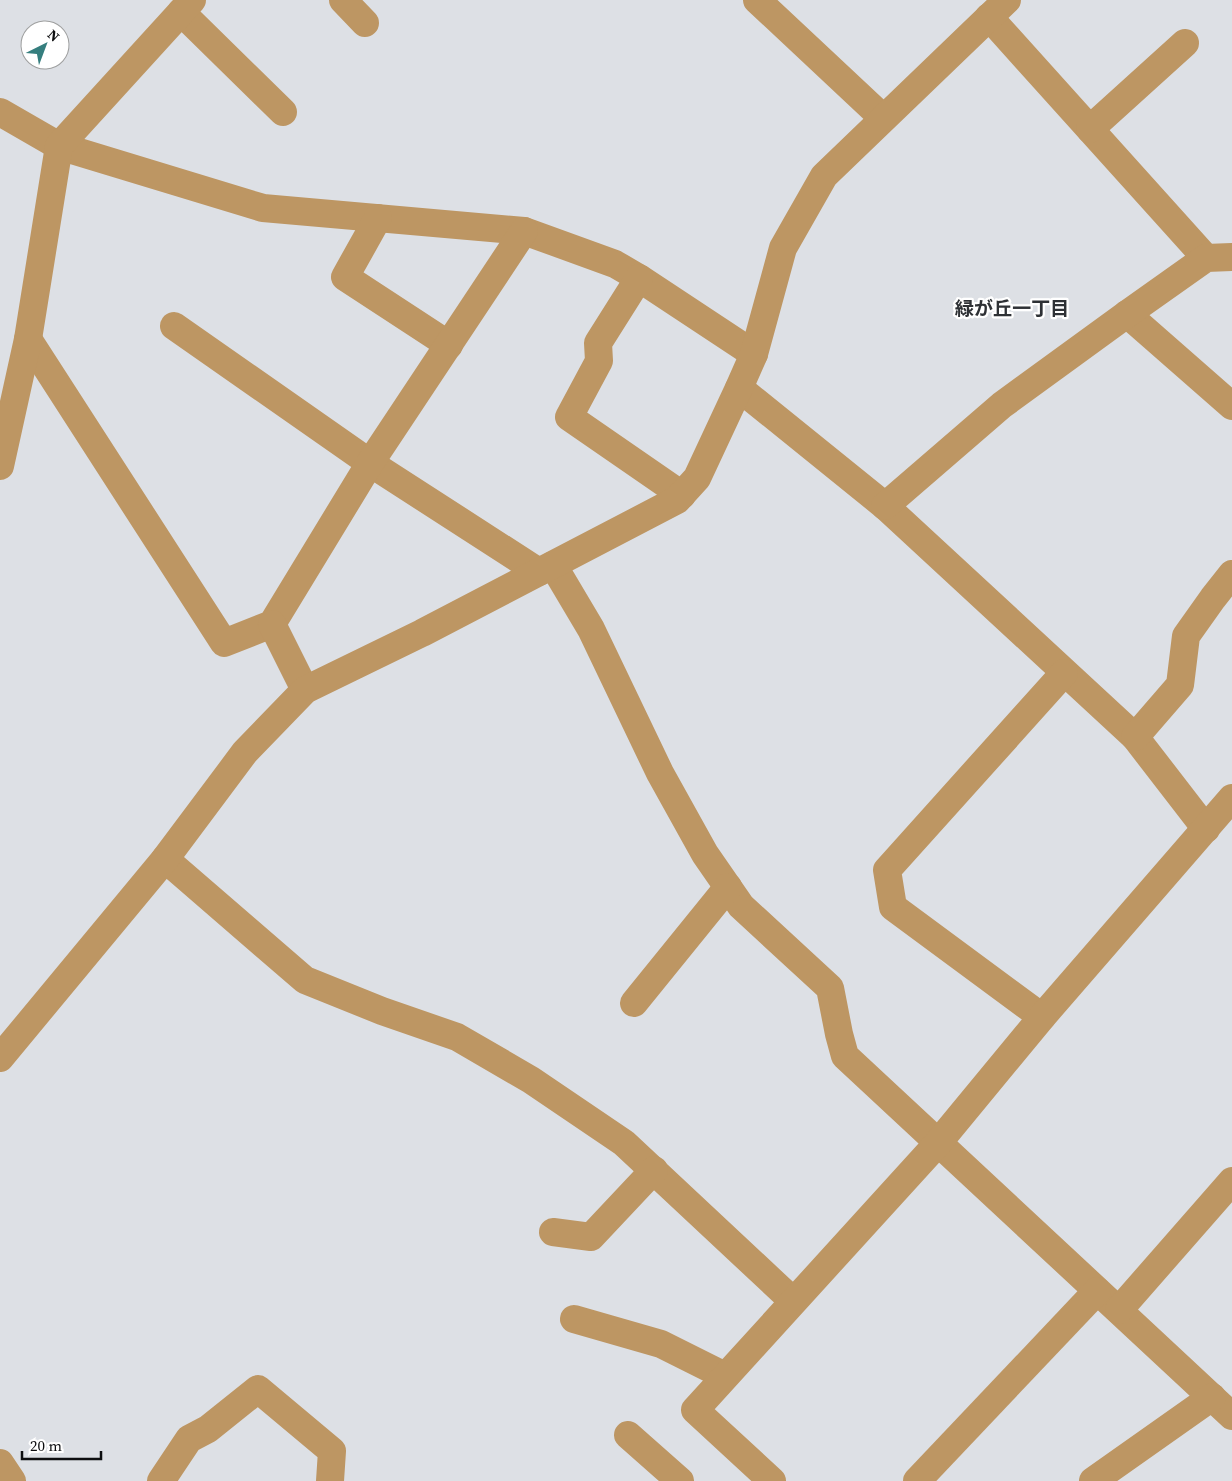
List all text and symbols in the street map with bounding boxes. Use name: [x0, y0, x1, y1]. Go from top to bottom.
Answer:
north arrow: [20, 20, 70, 70]
text: N: [43, 24, 64, 46]
district label: 緑が丘一丁目: [955, 295, 1069, 321]
scale bar: [22, 1428, 101, 1460]
text: 20 m: [30, 1435, 62, 1456]

